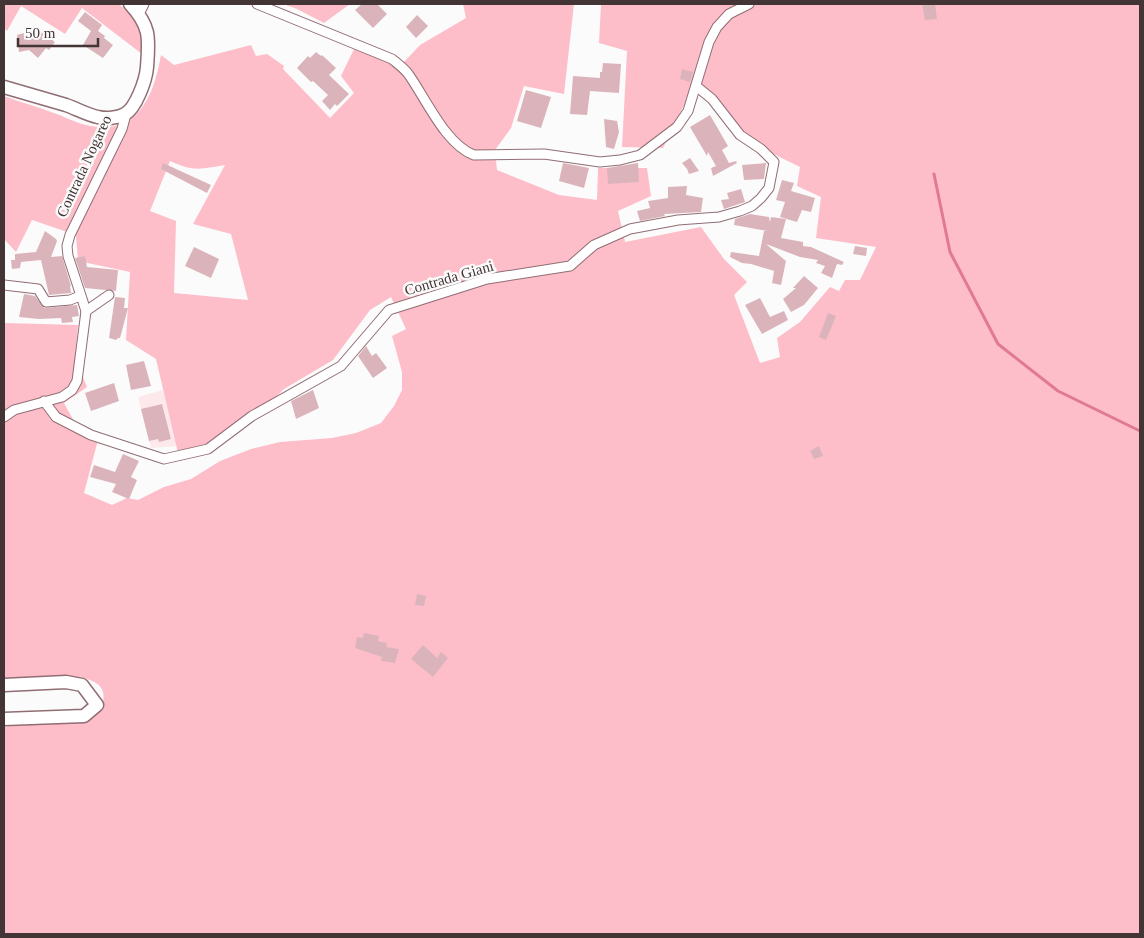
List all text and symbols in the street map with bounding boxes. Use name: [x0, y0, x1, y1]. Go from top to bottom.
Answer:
scale bar: [18, 15, 98, 47]
text: 50 m: [25, 25, 56, 41]
street label: Contrada Nogareo: [53, 113, 115, 219]
street label: Contrada Giani: [403, 258, 495, 298]

